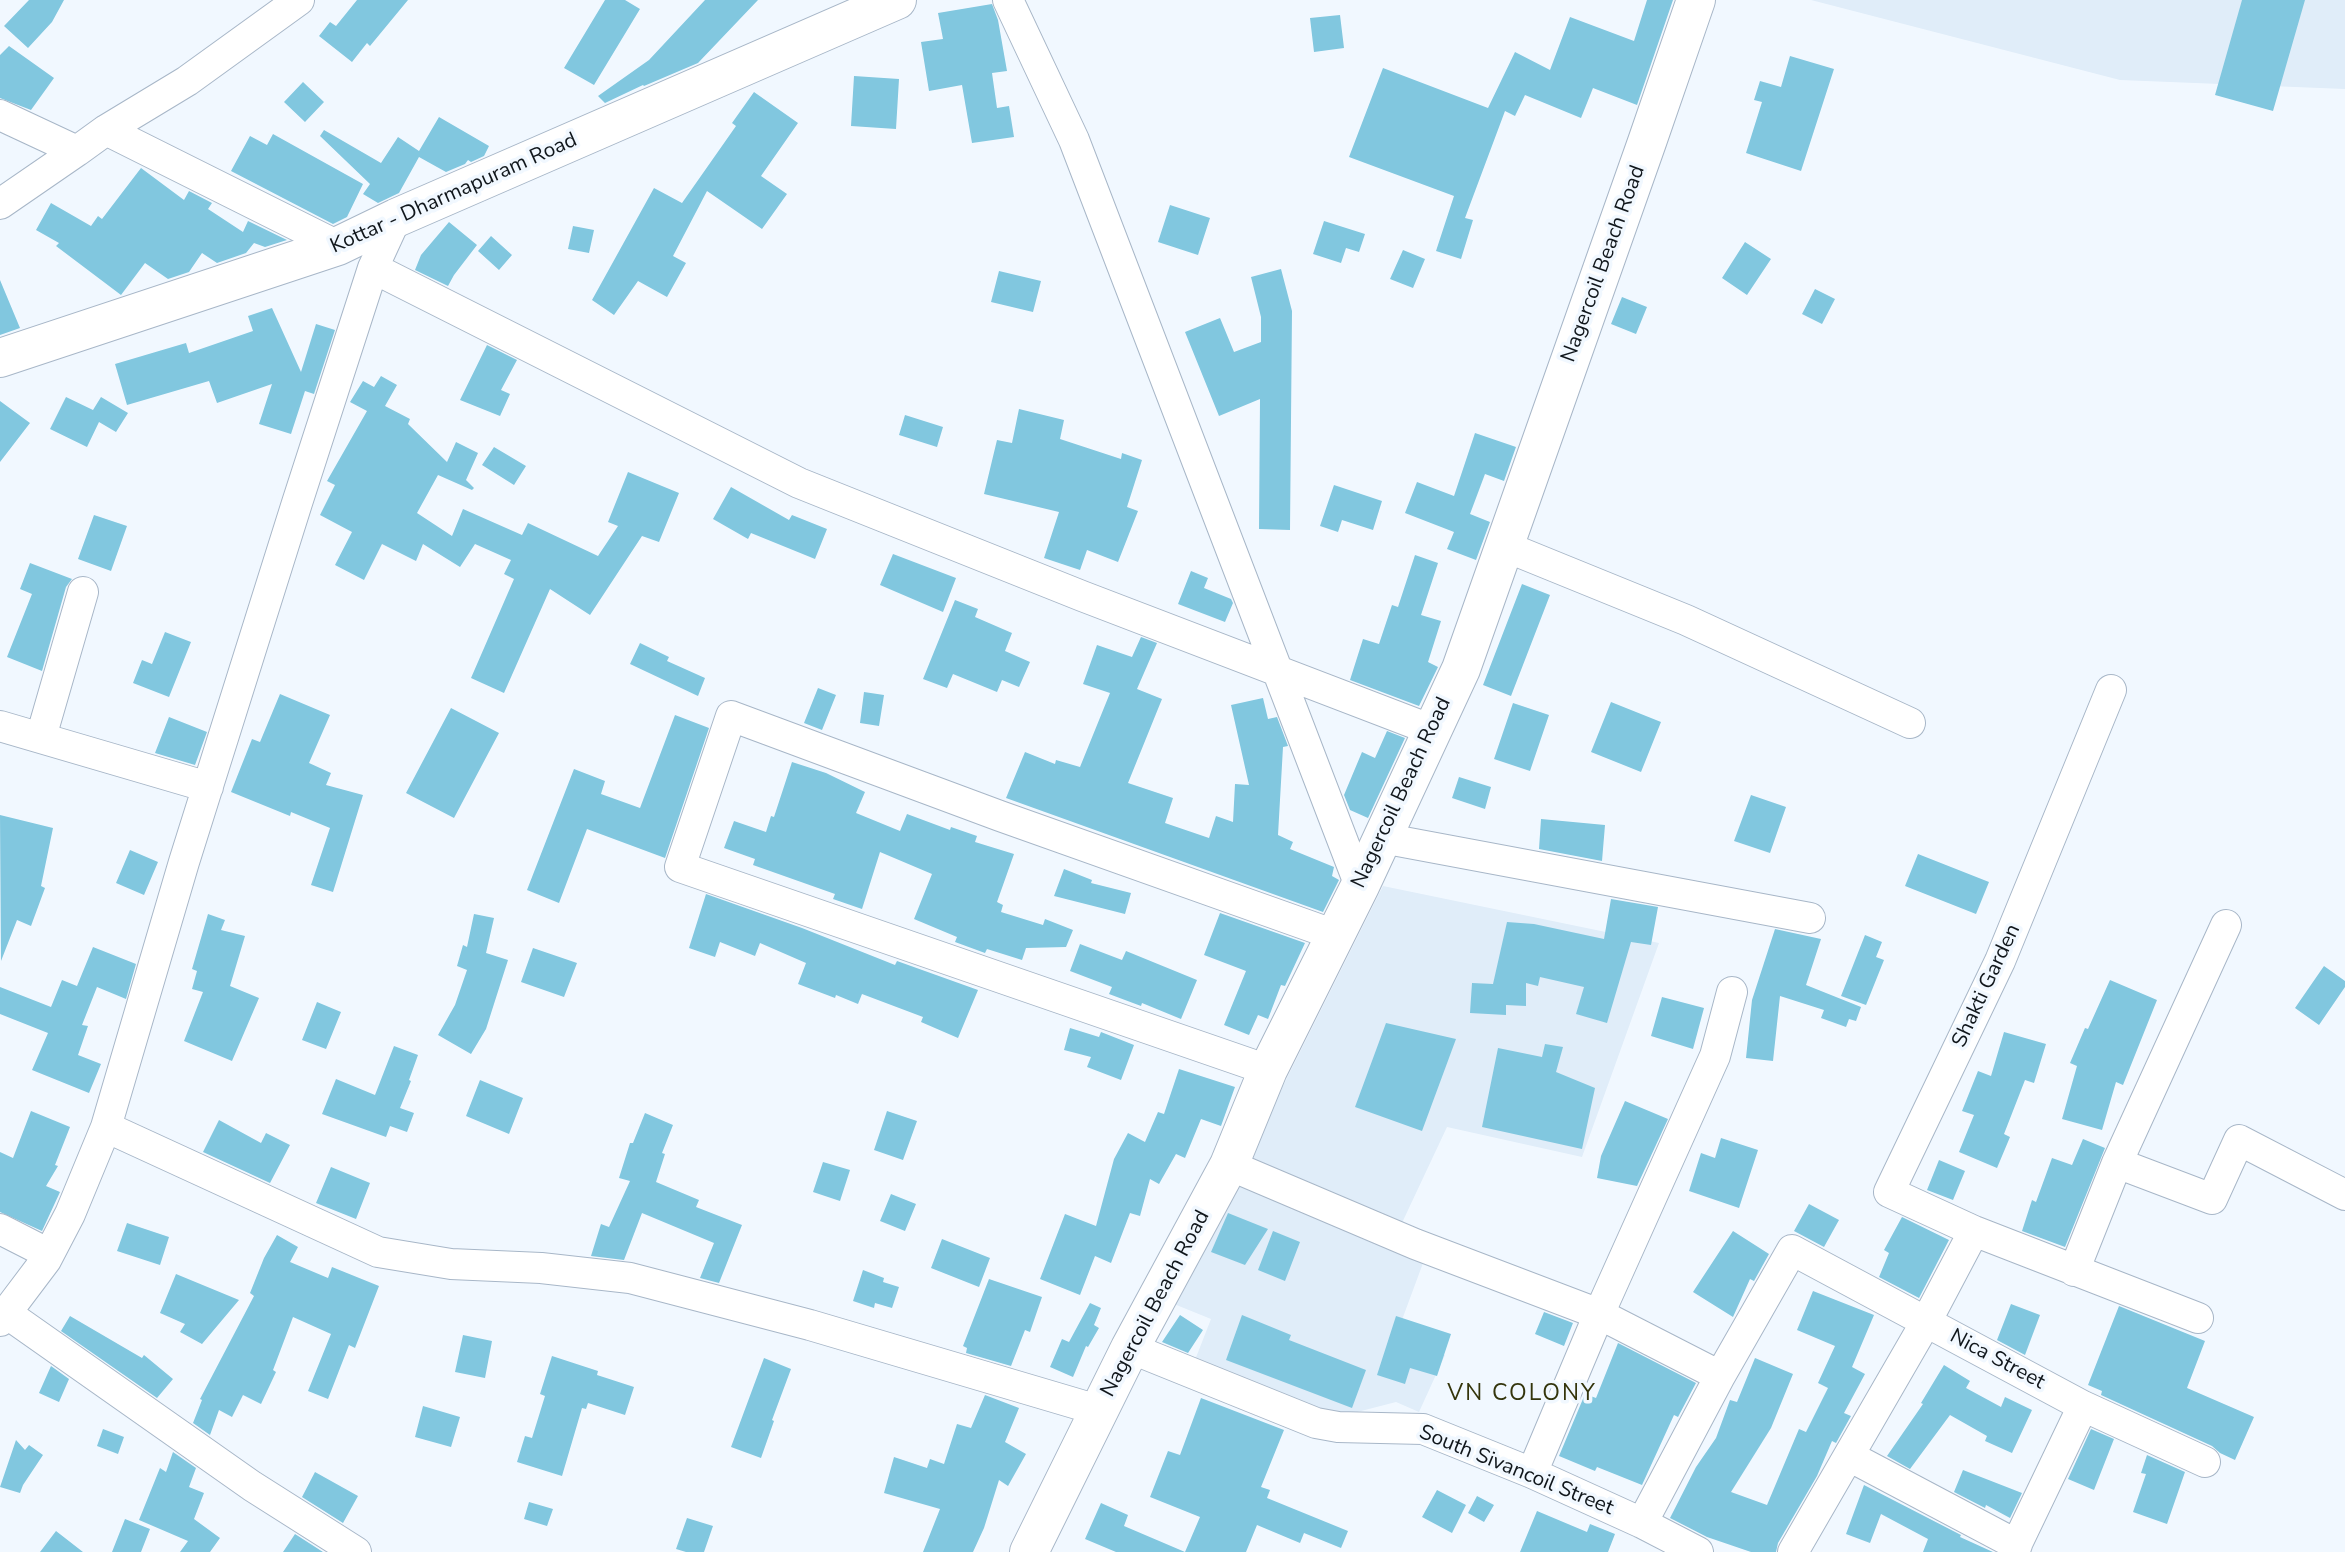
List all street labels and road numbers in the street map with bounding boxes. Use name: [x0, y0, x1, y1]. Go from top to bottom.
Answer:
street label: Kottar - Dharmapuram Road: [327, 128, 581, 260]
street label: Nagercoil Beach Road: [1557, 162, 1651, 366]
street label: Nagercoil Beach Road: [1347, 694, 1457, 892]
street label: Shakti Garden: [1947, 920, 2027, 1052]
street label: Nagercoil Beach Road: [1096, 1206, 1216, 1402]
street label: Nica Street: [1945, 1324, 2049, 1396]
street label: South Sivancoil Street: [1415, 1420, 1617, 1522]

